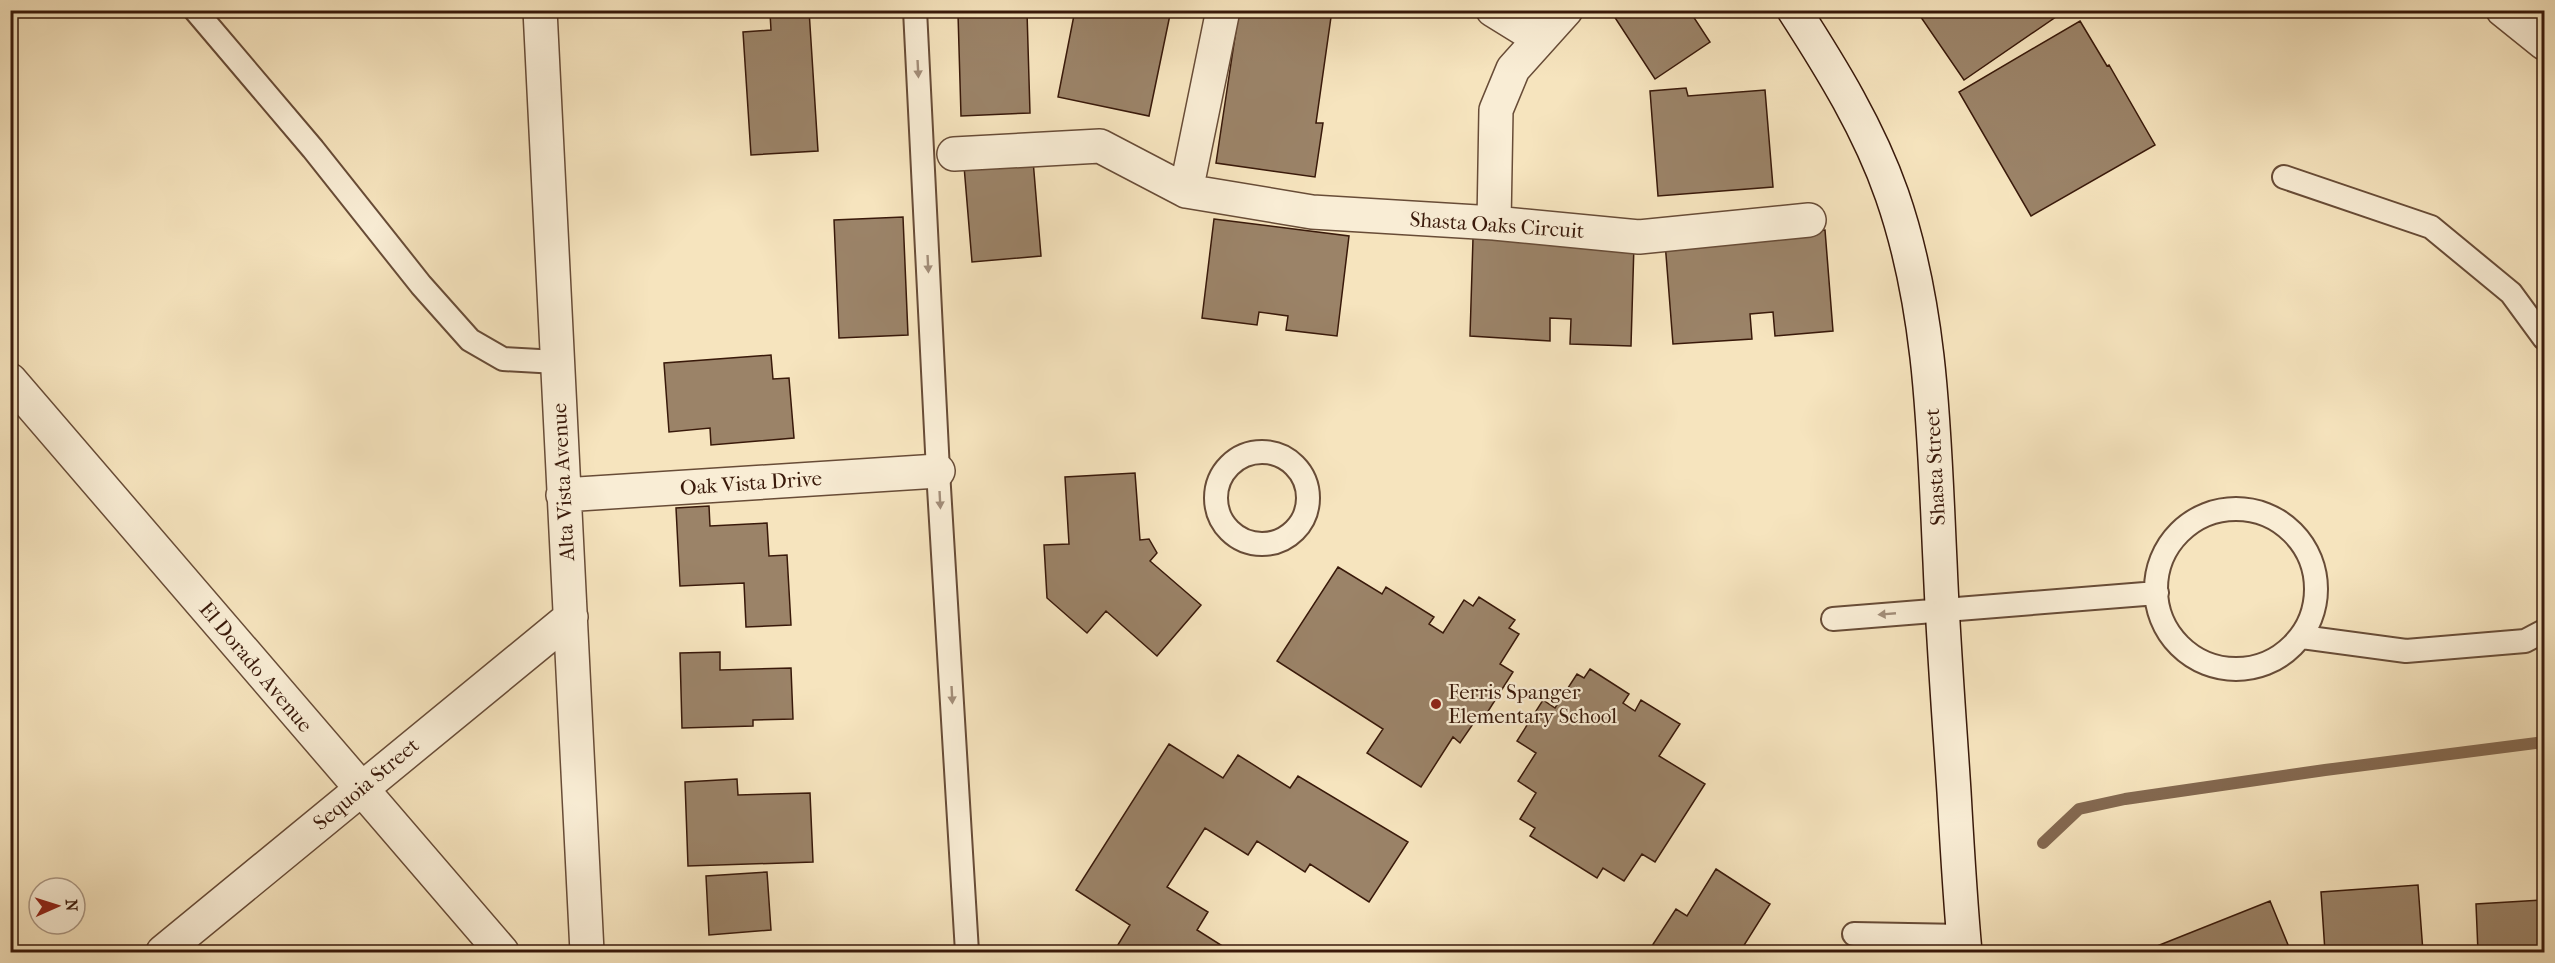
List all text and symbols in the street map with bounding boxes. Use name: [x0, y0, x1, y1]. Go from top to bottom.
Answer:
one-way arrow: [913, 59, 922, 78]
street label: Shasta Oaks Circuit: [1409, 207, 1586, 243]
one-way arrow: [923, 254, 932, 273]
street label: Alta Vista Avenue: [547, 402, 579, 563]
street label: Shasta Street: [1920, 407, 1950, 526]
street label: Oak Vista Drive: [679, 466, 823, 500]
one-way arrow: [935, 491, 945, 510]
street label: El Dorado Avenue: [195, 597, 317, 737]
one-way arrow: [1878, 609, 1897, 619]
place label: Ferris Spanger Elementary School: [1448, 680, 1617, 728]
one-way arrow: [947, 686, 956, 705]
marker: Ferris Spanger Elementary School: [1429, 697, 1443, 711]
street label: Sequoia Street: [308, 733, 424, 835]
north arrow: [27, 876, 87, 936]
text: N: [62, 899, 81, 913]

